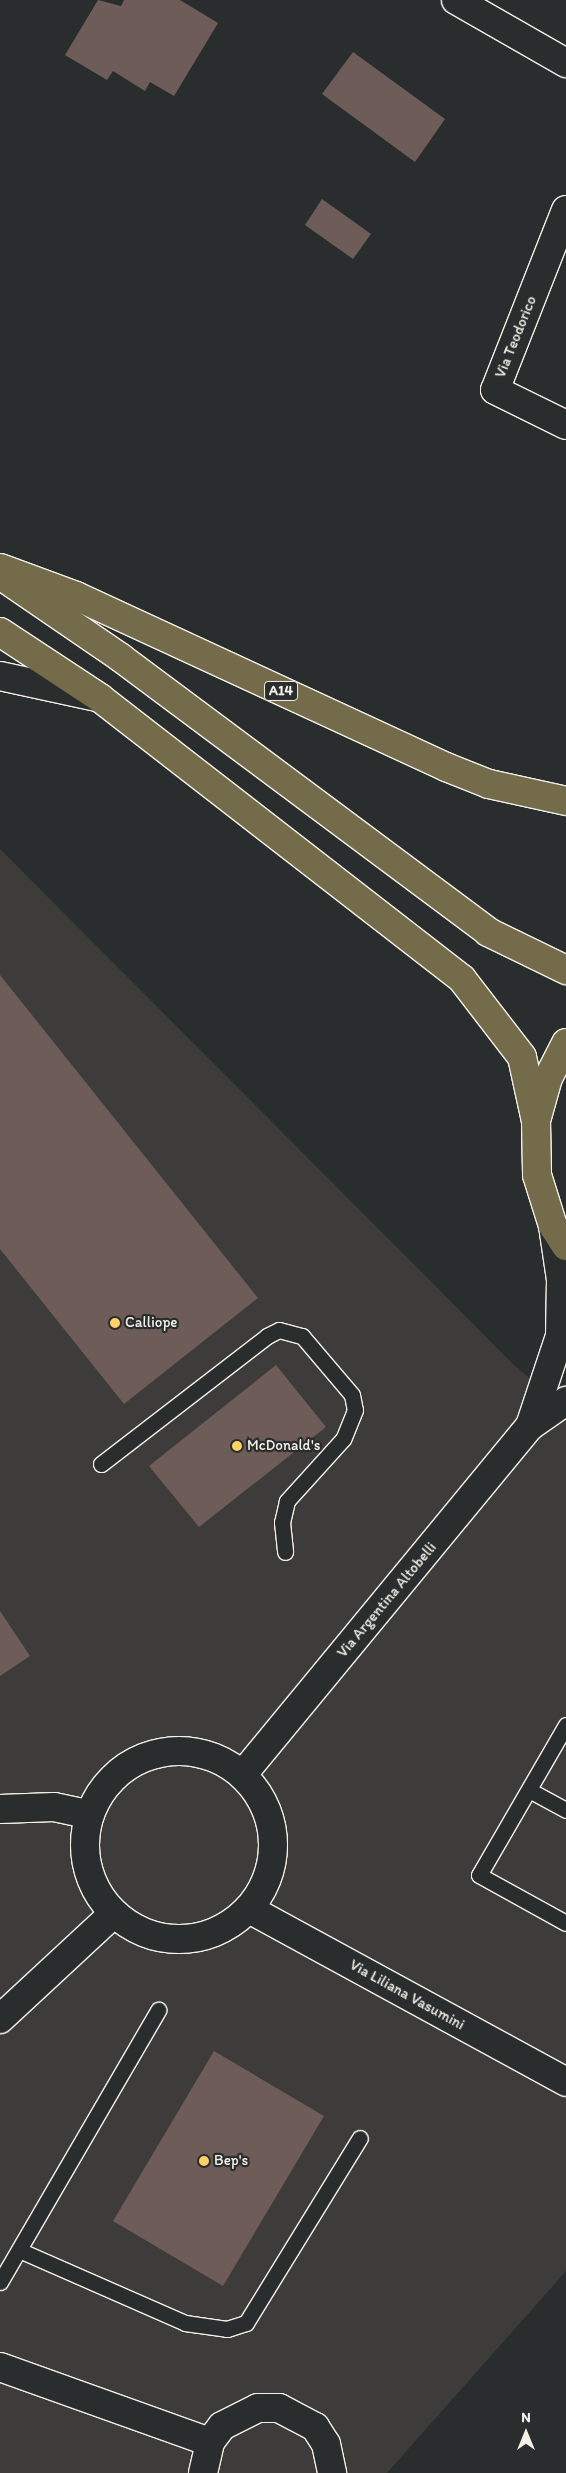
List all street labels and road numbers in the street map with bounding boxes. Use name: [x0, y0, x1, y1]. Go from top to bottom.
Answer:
street label: Via Teodorico: [492, 294, 540, 380]
road number: A14: [264, 679, 298, 702]
street label: Via Argentina Altobelli: [333, 1539, 441, 1661]
street label: Via Liliana Vasumini: [346, 1956, 468, 2034]

